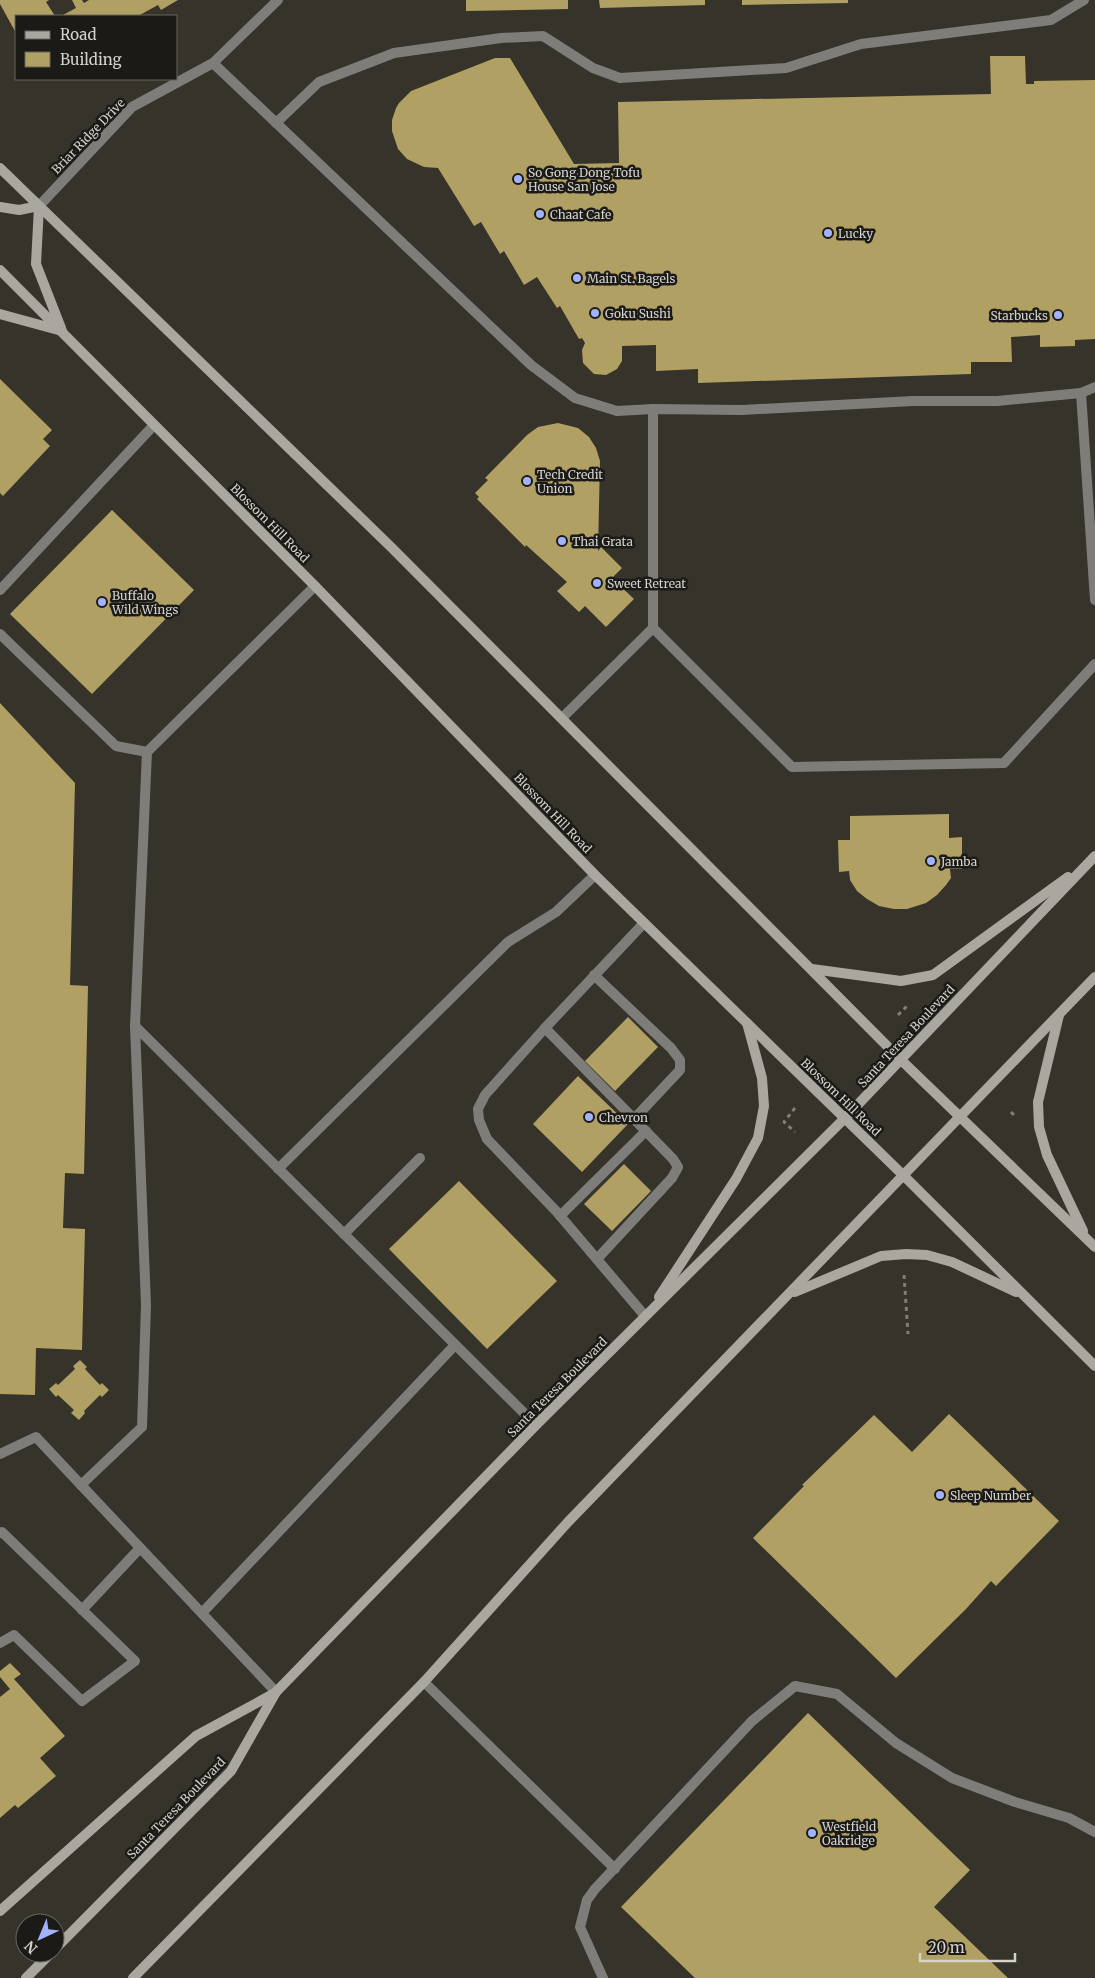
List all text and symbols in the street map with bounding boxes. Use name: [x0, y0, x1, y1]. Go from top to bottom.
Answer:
legend: [15, 15, 178, 80]
text: Road: [60, 25, 96, 44]
text: Building: [60, 50, 122, 69]
street label: Briar Ridge Drive: [48, 95, 128, 177]
place label: So Gong Dong Tofu House San Jose: [528, 165, 641, 194]
marker: So Gong Dong Tofu House San Jose: [512, 173, 524, 185]
place label: Chaat Cafe: [550, 207, 611, 222]
marker: Chaat Cafe: [534, 208, 546, 220]
place label: Lucky: [838, 226, 873, 241]
marker: Lucky: [822, 227, 834, 239]
place label: Main St. Bagels: [587, 271, 676, 286]
marker: Main St. Bagels: [571, 272, 583, 284]
place label: Goku Sushi: [605, 306, 671, 321]
marker: Goku Sushi: [589, 307, 601, 319]
place label: Starbucks: [990, 308, 1048, 323]
marker: Starbucks: [1052, 309, 1064, 321]
place label: Tech Credit Union: [537, 467, 603, 496]
marker: Tech Credit Union: [521, 475, 533, 487]
street label: Blossom Hill Road: [228, 481, 312, 565]
place label: Thai Grata: [572, 534, 633, 549]
marker: Thai Grata: [556, 535, 568, 547]
place label: Sweet Retreat: [607, 576, 686, 591]
marker: Sweet Retreat: [591, 577, 603, 589]
place label: Buffalo Wild Wings: [111, 588, 178, 617]
marker: Buffalo Wild Wings: [96, 596, 108, 608]
street label: Blossom Hill Road: [511, 770, 595, 856]
place label: Jamba: [940, 854, 978, 869]
marker: Jamba: [925, 855, 937, 867]
street label: Santa Teresa Boulevard: [854, 982, 958, 1090]
street label: Blossom Hill Road: [798, 1055, 884, 1139]
place label: Chevron: [599, 1110, 648, 1125]
marker: Chevron: [583, 1111, 595, 1123]
street label: Santa Teresa Boulevard: [504, 1334, 610, 1440]
place label: Sleep Number: [950, 1488, 1032, 1503]
marker: Sleep Number: [934, 1489, 946, 1501]
street label: Santa Teresa Boulevard: [124, 1754, 228, 1862]
place label: Westfield Oakridge: [821, 1819, 876, 1848]
marker: Westfield Oakridge: [806, 1827, 818, 1839]
north arrow: [15, 1913, 65, 1963]
scale bar: [920, 1930, 1015, 1962]
text: N: [21, 1937, 41, 1958]
text: 20 m: [928, 1938, 965, 1957]

